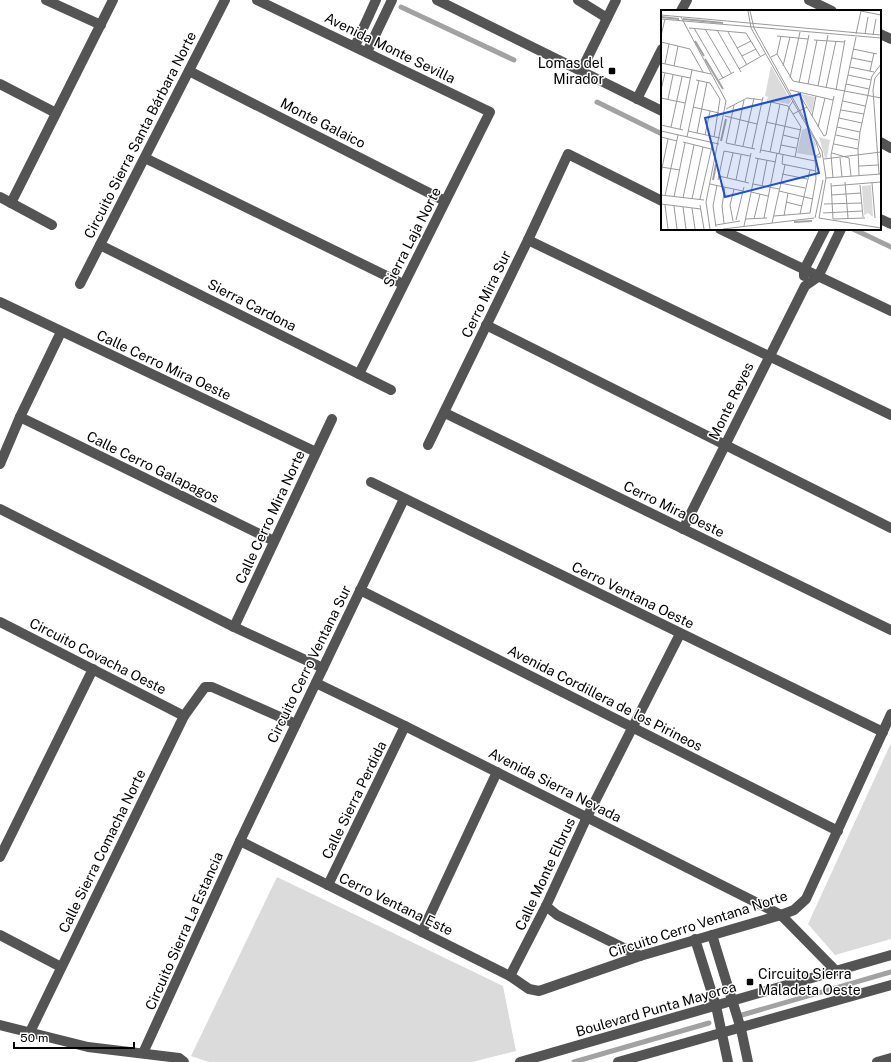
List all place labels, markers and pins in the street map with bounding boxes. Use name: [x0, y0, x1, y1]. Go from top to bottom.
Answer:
place label: Lomas del Mirador: [538, 55, 604, 87]
marker: Lomas del Mirador: [607, 66, 617, 76]
place label: Circuito Sierra Maladeta Oeste: [758, 966, 861, 998]
marker: Circuito Sierra Maladeta Oeste: [745, 977, 755, 987]

